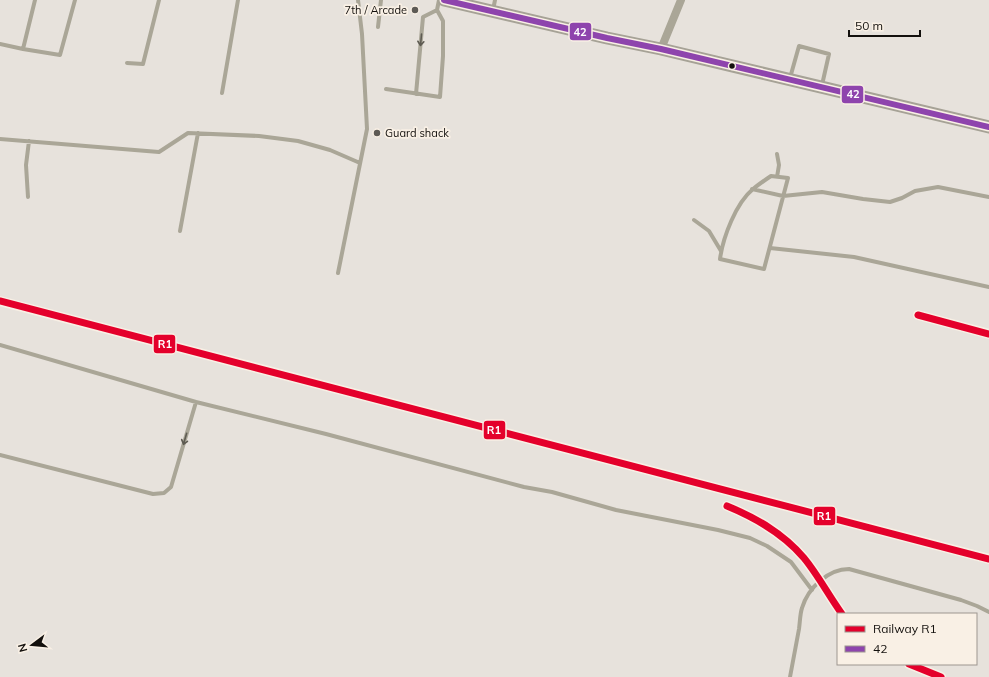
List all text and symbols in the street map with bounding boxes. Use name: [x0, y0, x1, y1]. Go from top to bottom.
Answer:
place label: 7th / Arcade: [345, 3, 407, 17]
marker: 7th / Arcade: [410, 5, 420, 15]
scale bar: [849, 12, 920, 38]
text: 50 m: [855, 18, 883, 33]
line badge: 42: [569, 22, 592, 41]
text: 42: [573, 25, 587, 39]
one-way arrow: [417, 33, 424, 46]
unlabelled marker: [727, 61, 737, 71]
line badge: 42: [841, 85, 864, 104]
text: 42: [846, 87, 860, 101]
place label: Guard shack: [385, 126, 449, 140]
marker: Guard shack: [372, 128, 382, 138]
line badge: R1: [153, 334, 176, 354]
text: R1: [158, 337, 173, 351]
line badge: R1: [483, 420, 506, 440]
text: R1: [487, 423, 502, 437]
one-way arrow: [181, 432, 188, 445]
line badge: R1: [813, 506, 836, 526]
text: R1: [817, 509, 832, 523]
legend: [837, 613, 977, 665]
text: Railway R1: [873, 621, 937, 636]
north arrow: [12, 625, 52, 665]
text: 42: [873, 641, 887, 656]
text: N: [15, 642, 30, 654]

